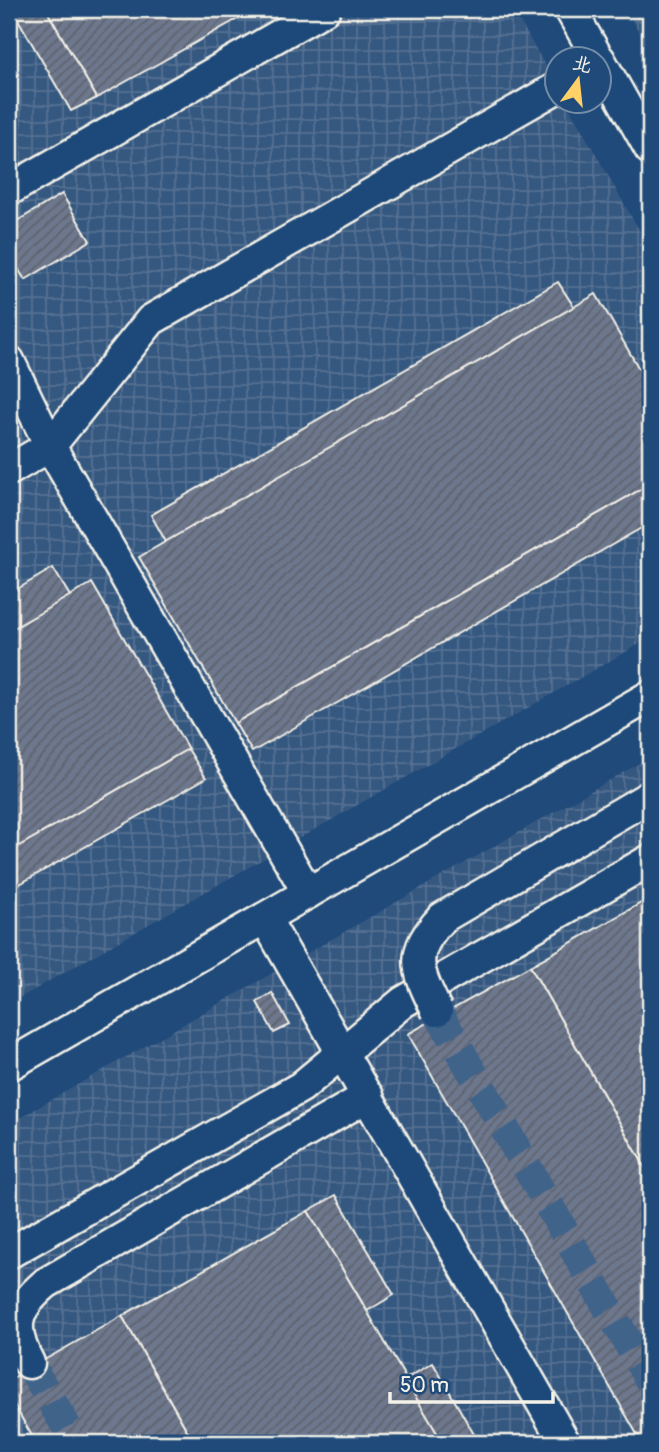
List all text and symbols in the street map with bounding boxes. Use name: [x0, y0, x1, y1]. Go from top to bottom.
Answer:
north arrow: [544, 46, 614, 116]
text: 北: [570, 50, 594, 79]
scale bar: [390, 1361, 552, 1405]
text: 50 m: [400, 1372, 449, 1399]

